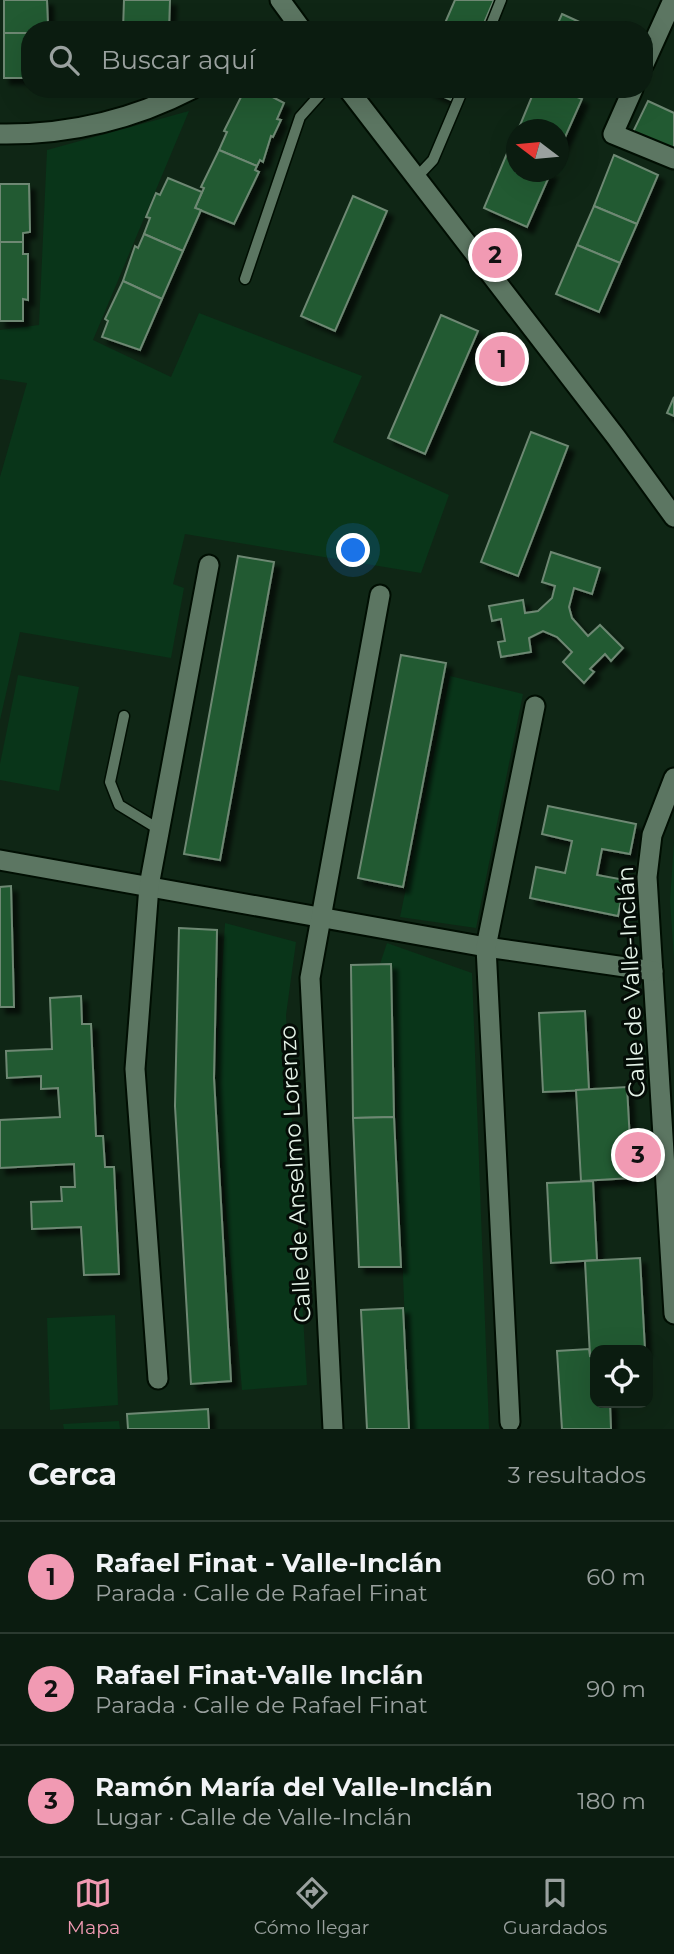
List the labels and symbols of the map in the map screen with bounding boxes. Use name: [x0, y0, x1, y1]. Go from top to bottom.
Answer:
north arrow: [506, 119, 569, 182]
pin: 2: [472, 229, 518, 281]
pin: 1: [479, 333, 525, 385]
your location: [336, 533, 370, 567]
street label: Calle de Valle-Inclán: [611, 866, 651, 1098]
street label: Calle de Anselmo Lorenzo: [273, 1025, 317, 1323]
pin: 3: [615, 1129, 661, 1181]

